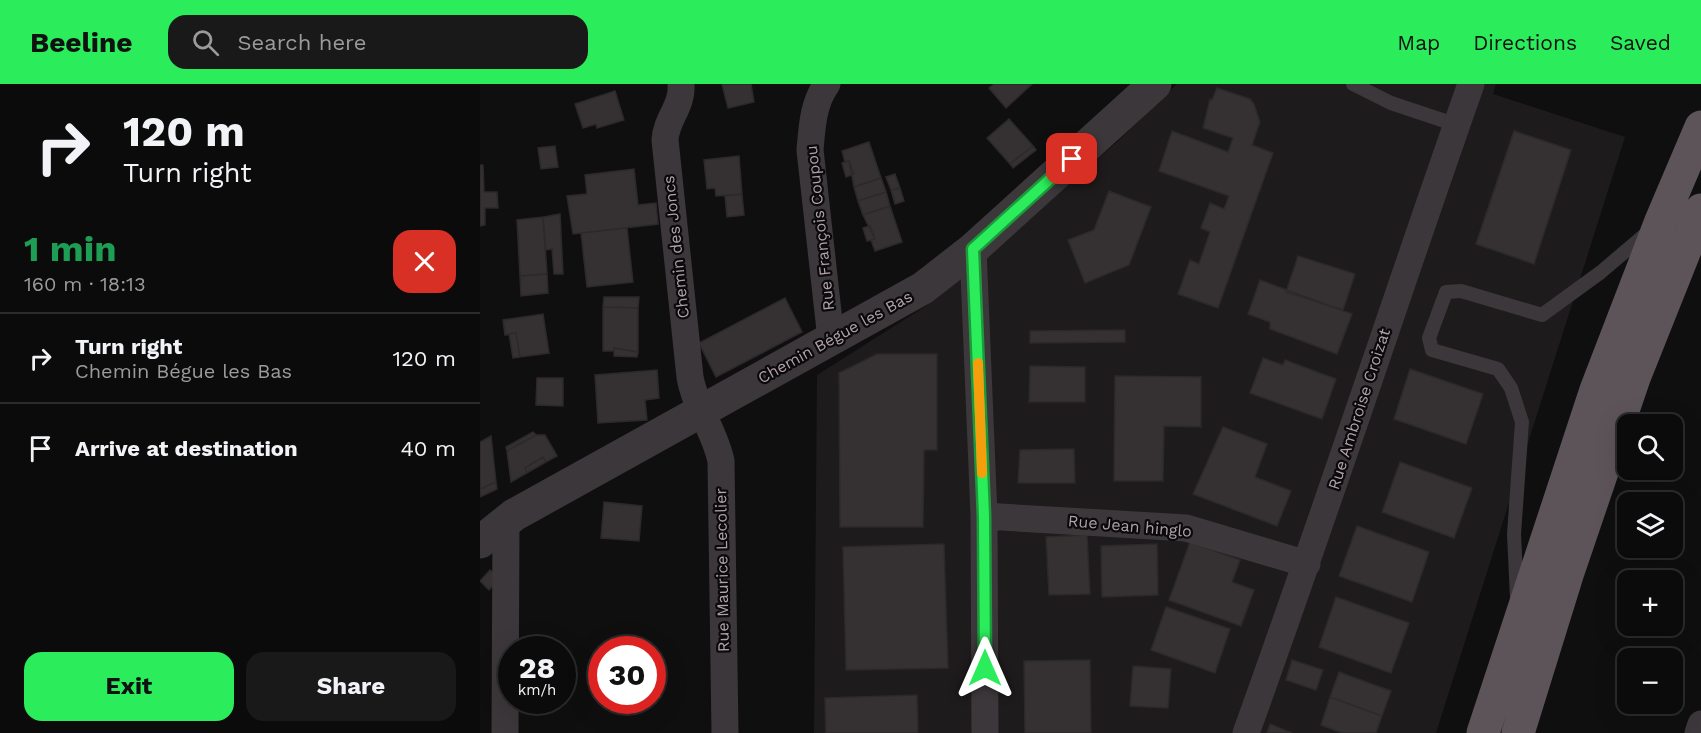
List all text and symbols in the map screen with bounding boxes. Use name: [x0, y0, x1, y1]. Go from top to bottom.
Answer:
search box: [168, 15, 588, 69]
text: Beeline: [30, 26, 132, 59]
icon: search: [189, 26, 222, 59]
text: Search here: [237, 30, 366, 55]
text: Map: [1397, 30, 1440, 55]
text: Directions: [1473, 30, 1577, 55]
text: Saved: [1610, 30, 1671, 55]
text: 120 m: [123, 107, 245, 156]
icon: right: [24, 108, 102, 186]
pin: [1046, 133, 1097, 184]
icon: arrive: [1055, 142, 1088, 175]
street label: Rue François Coupou: [802, 144, 838, 312]
text: Turn right: [123, 157, 252, 189]
street label: Chemin des Joncs: [659, 175, 693, 319]
text: 1 min: [24, 228, 116, 270]
button: close: [393, 230, 456, 293]
text: 160 m · 18:13: [24, 272, 146, 296]
street label: Chemin Bégue les Bas: [754, 287, 916, 387]
street label: Rue Ambroise Croizat: [1324, 326, 1394, 492]
text: Turn right: [75, 334, 182, 359]
icon: right: [24, 342, 57, 375]
text: 120 m: [392, 346, 456, 371]
text: Chemin Bégue les Bas: [75, 359, 292, 383]
map controls: [1617, 414, 1683, 714]
button: search: [1617, 414, 1683, 480]
icon: arrive: [24, 432, 57, 465]
text: Arrive at destination: [75, 436, 298, 461]
text: 40 m: [400, 436, 456, 461]
street label: Rue Maurice Lecolier: [711, 487, 733, 652]
button: layers: [1617, 492, 1683, 558]
street label: Rue Jean hinglo: [1067, 511, 1193, 541]
button: +: [1617, 570, 1683, 636]
speed limit sign: 30: [588, 636, 666, 714]
position arrow: [953, 636, 1017, 700]
button: −: [1617, 648, 1683, 714]
text: 28: [519, 650, 555, 685]
button: Exit: [24, 652, 234, 721]
button: Share: [246, 652, 456, 721]
text: km/h: [518, 681, 556, 699]

